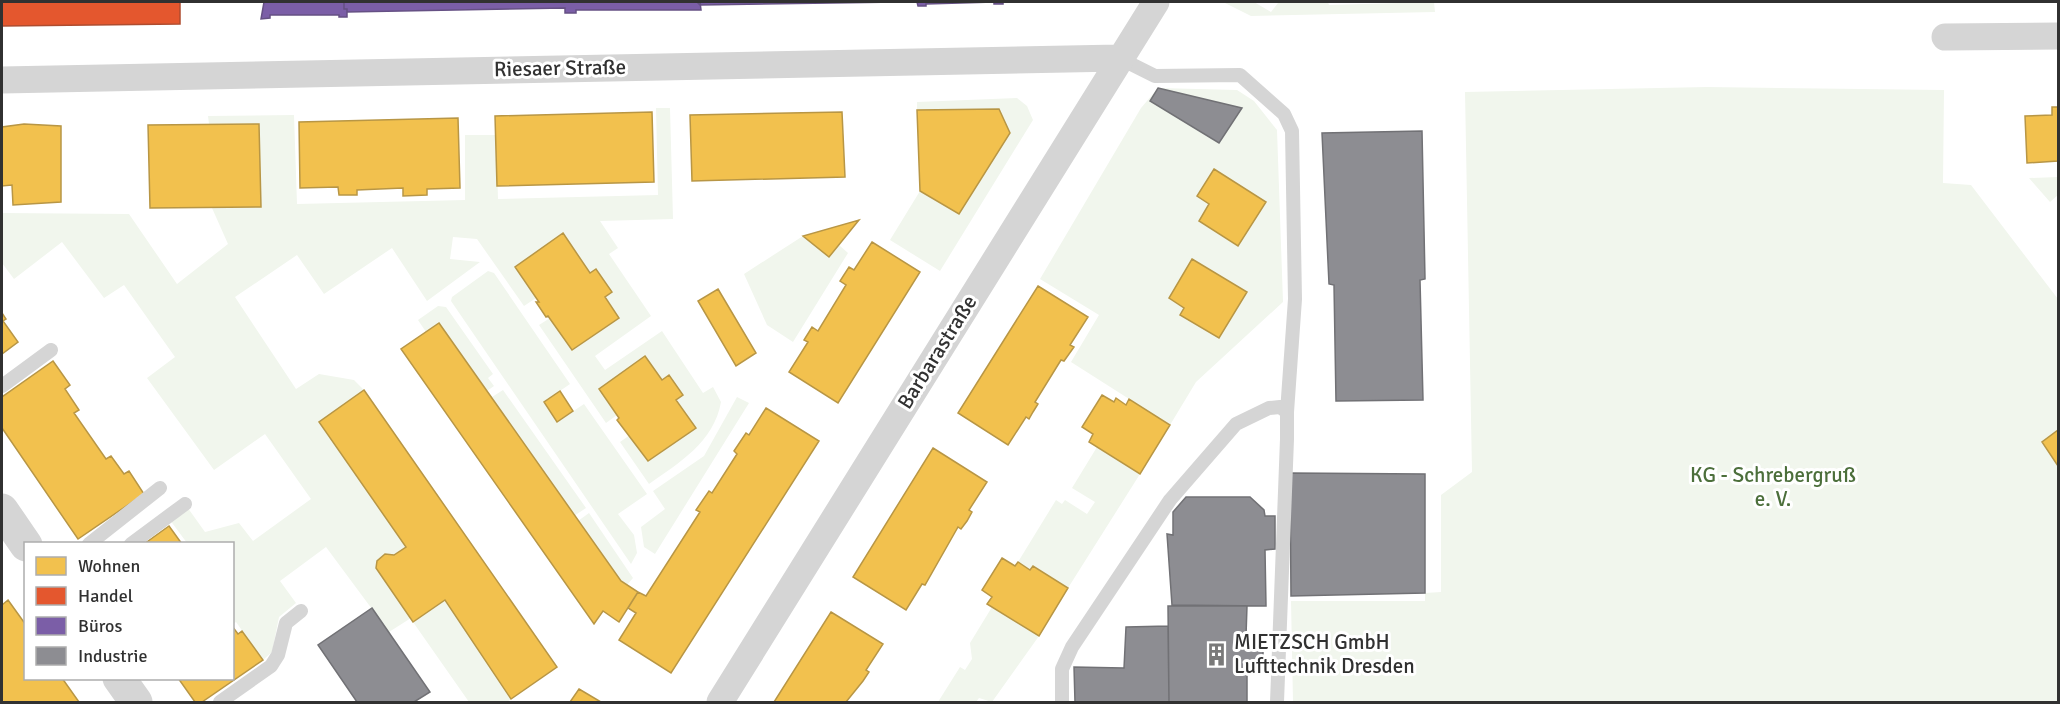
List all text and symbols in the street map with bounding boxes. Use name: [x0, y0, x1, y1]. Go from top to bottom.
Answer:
street label: Riesaer Straße: [494, 54, 626, 82]
street label: Barbarastraße: [892, 290, 982, 414]
park label: KG - Schrebergruß e. V.: [1690, 462, 1856, 512]
legend: [24, 542, 234, 680]
text: Wohnen: [78, 555, 140, 577]
text: Handel: [78, 585, 133, 607]
text: Büros: [78, 615, 122, 637]
place label: MIETZSCH GmbH Lufttechnik Dresden: [1234, 629, 1415, 679]
building icon: MIETZSCH GmbH Lufttechnik Dresden: [1203, 641, 1229, 667]
text: Industrie: [78, 645, 148, 667]

